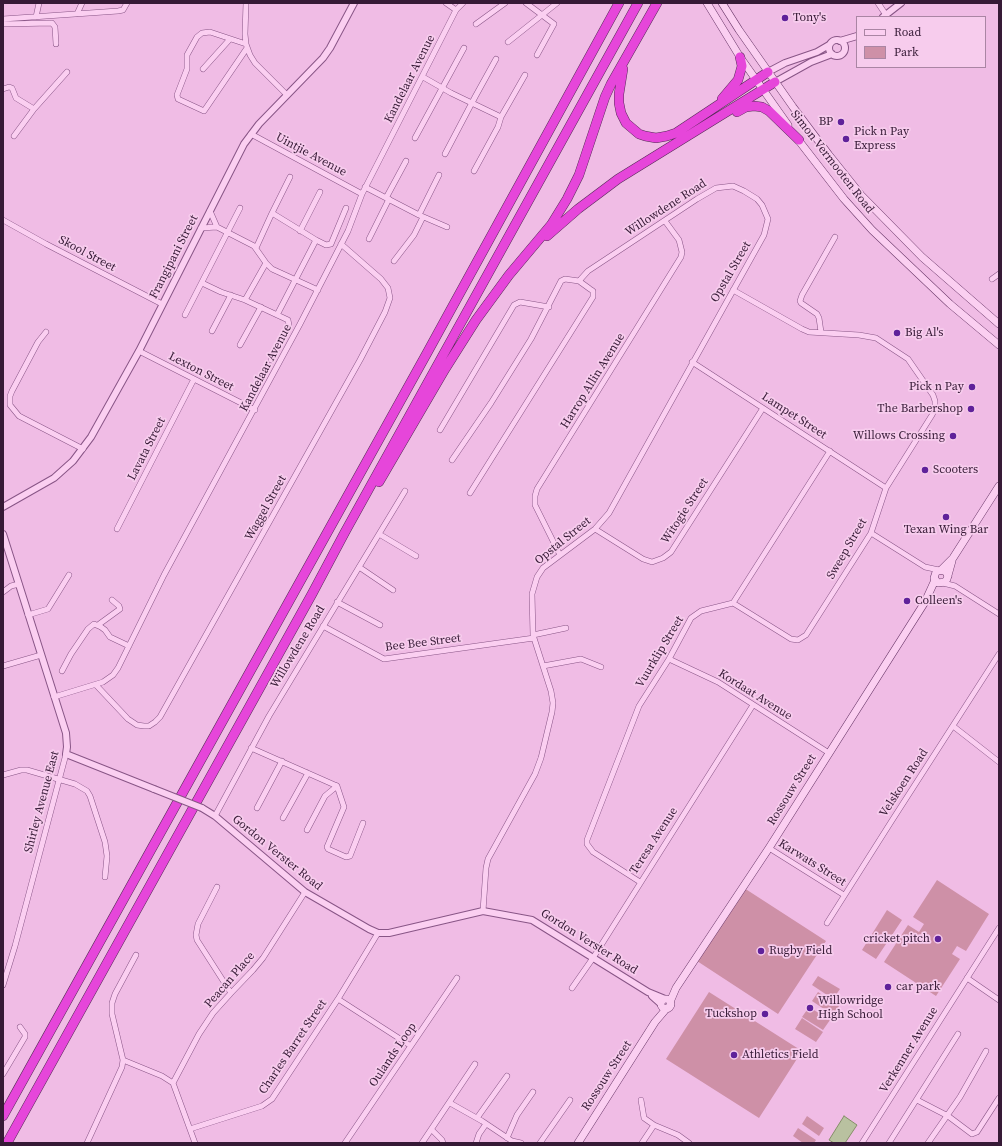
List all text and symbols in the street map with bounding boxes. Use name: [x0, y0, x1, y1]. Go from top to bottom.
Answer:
place label: Tony's: [793, 11, 826, 25]
marker: Tony's: [780, 13, 790, 23]
legend: [856, 16, 986, 68]
text: Road: [894, 24, 921, 40]
street label: Kandelaar Avenue: [382, 33, 438, 125]
text: Park: [894, 44, 919, 60]
street label: Simon Vermooten Road: [787, 108, 877, 216]
place label: BP: [819, 115, 833, 129]
marker: BP: [836, 117, 846, 127]
place label: Pick n Pay Express: [854, 125, 909, 153]
street label: Uintjie Avenue: [273, 130, 349, 180]
marker: Pick n Pay Express: [841, 134, 851, 144]
street label: Willowdene Road: [623, 176, 709, 240]
street label: Frangipani Street: [147, 213, 201, 301]
street label: Skool Street: [56, 233, 118, 275]
street label: Opstal Street: [708, 239, 754, 305]
street label: Kandelaar Avenue: [237, 322, 295, 414]
place label: Big Al's: [905, 326, 943, 340]
marker: Big Al's: [892, 328, 902, 338]
street label: Harrop Allin Avenue: [558, 331, 628, 431]
street label: Lexton Street: [166, 349, 236, 395]
place label: Pick n Pay: [909, 380, 964, 394]
marker: Pick n Pay: [967, 382, 977, 392]
street label: Lampet Street: [759, 390, 829, 442]
place label: The Barbershop: [877, 402, 963, 416]
marker: The Barbershop: [966, 404, 976, 414]
street label: Lavata Street: [125, 415, 169, 483]
place label: Willows Crossing: [853, 429, 945, 443]
marker: Willows Crossing: [948, 431, 958, 441]
place label: Scooters: [933, 463, 978, 477]
marker: Scooters: [920, 465, 930, 475]
street label: Waggel Street: [242, 473, 290, 543]
street label: Witogie Street: [659, 476, 711, 546]
marker: Texan Wing Bar: [941, 512, 951, 522]
street label: Opstal Street: [532, 514, 594, 568]
street label: Sweep Street: [824, 516, 870, 582]
place label: Texan Wing Bar: [904, 523, 988, 537]
place label: Colleen's: [915, 594, 962, 608]
marker: Colleen's: [902, 596, 912, 606]
street label: Willowdene Road: [268, 603, 328, 691]
street label: Vuurklip Street: [633, 614, 687, 690]
street label: Bee Bee Street: [384, 631, 462, 655]
street label: Kordaat Avenue: [715, 667, 795, 723]
street label: Velskoen Road: [877, 746, 931, 820]
street label: Shirley Avenue East: [21, 749, 63, 855]
street label: Rossouw Street: [764, 752, 820, 828]
street label: Teresa Avenue: [627, 805, 681, 877]
street label: Gordon Verster Road: [229, 812, 325, 894]
street label: Karwats Street: [775, 836, 849, 890]
street label: Gordon Verster Road: [538, 906, 640, 978]
place label: cricket pitch: [863, 932, 930, 946]
marker: cricket pitch: [933, 934, 943, 944]
place label: Rugby Field: [769, 944, 832, 958]
marker: Rugby Field: [756, 946, 766, 956]
street label: Peacan Place: [202, 949, 258, 1011]
place label: car park: [896, 980, 940, 994]
marker: car park: [883, 982, 893, 992]
place label: Willowridge High School: [818, 994, 883, 1022]
street label: Charles Barret Street: [256, 997, 330, 1097]
marker: Willowridge High School: [805, 1003, 815, 1013]
street label: Verkenner Avenue: [877, 1004, 941, 1096]
place label: Tuckshop: [705, 1007, 757, 1021]
marker: Tuckshop: [760, 1009, 770, 1019]
street label: Oulands Loop: [366, 1020, 420, 1090]
street label: Rossouw Street: [579, 1038, 635, 1114]
place label: Athletics Field: [742, 1048, 819, 1062]
marker: Athletics Field: [729, 1050, 739, 1060]

